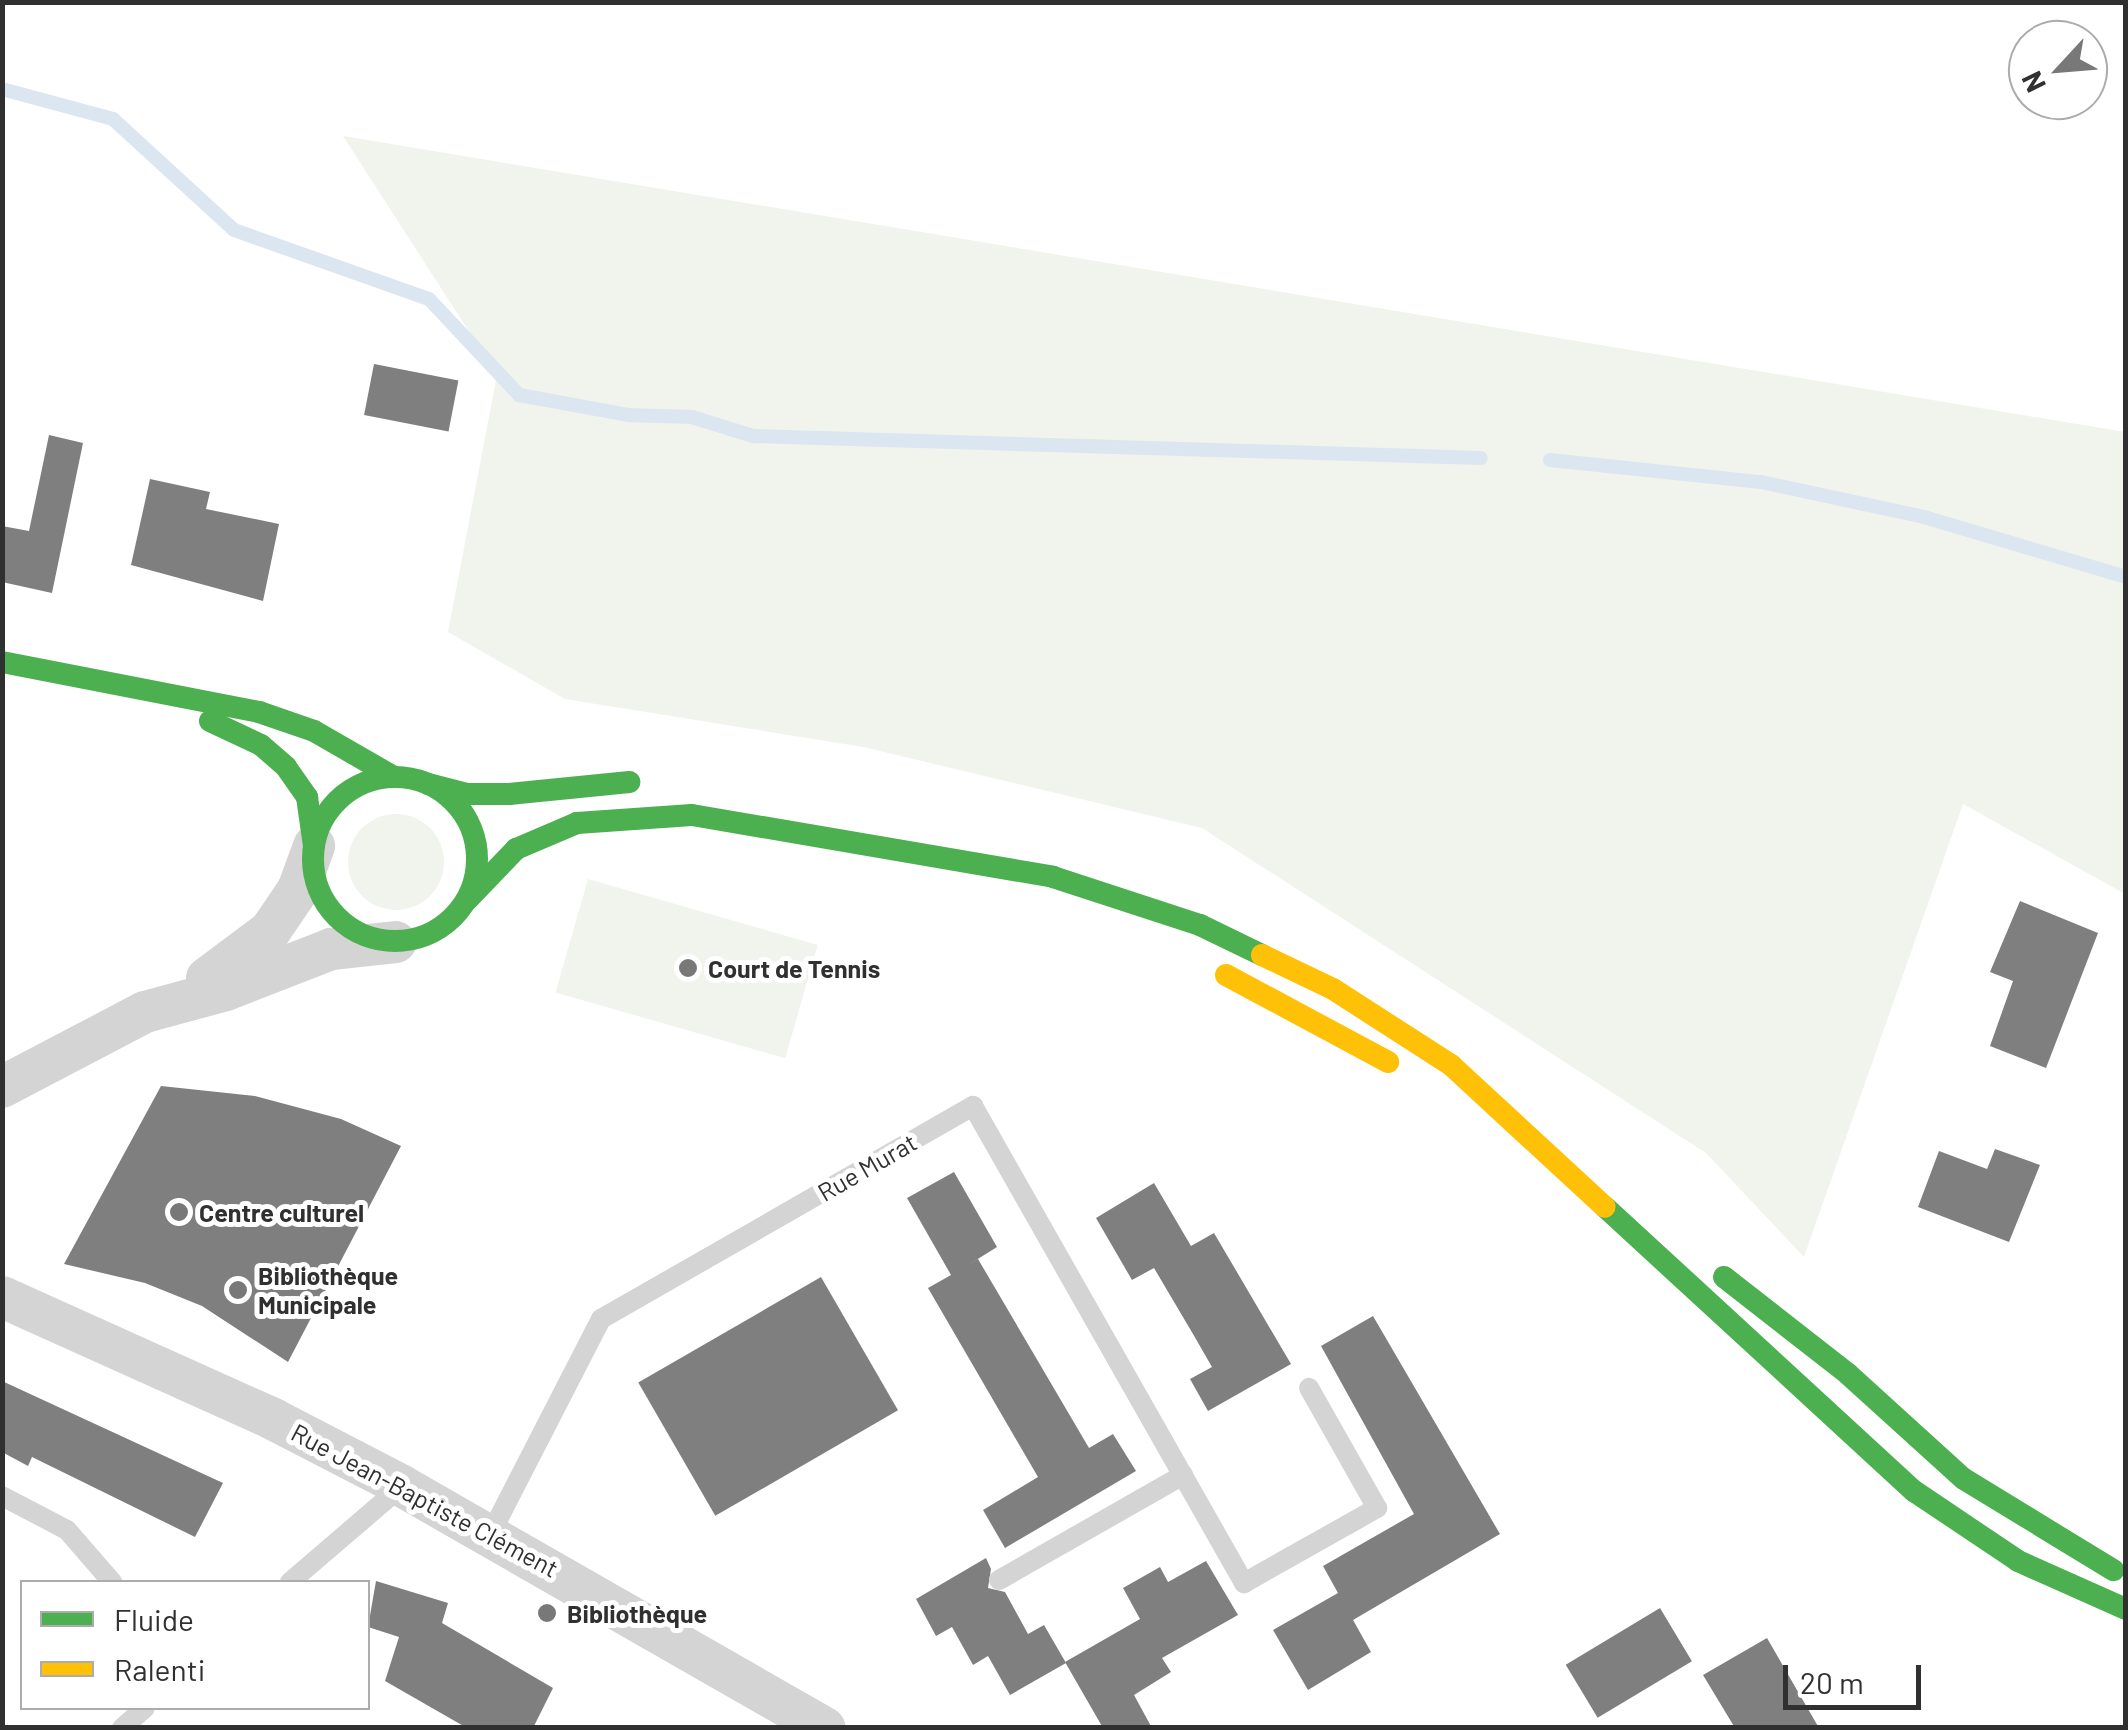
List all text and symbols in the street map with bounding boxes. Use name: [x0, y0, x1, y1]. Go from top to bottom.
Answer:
north arrow: [2008, 20, 2108, 120]
text: N: [2013, 66, 2052, 98]
place label: Court de Tennis: [708, 953, 880, 983]
marker: Court de Tennis: [677, 957, 699, 979]
street label: Rue Murat: [812, 1127, 922, 1207]
place label: Centre culturel: [199, 1197, 364, 1227]
marker: Centre culturel: [168, 1201, 190, 1223]
place label: Bibliothèque Municipale: [258, 1261, 398, 1320]
marker: Bibliothèque Municipale: [227, 1279, 249, 1301]
street label: Rue Jean-Baptiste Clément: [286, 1417, 564, 1583]
legend: [20, 1580, 370, 1710]
place label: Bibliothèque: [567, 1598, 707, 1628]
text: Fluide: [114, 1601, 194, 1637]
marker: Bibliothèque: [536, 1602, 558, 1624]
scale bar: [1788, 1645, 1926, 1707]
text: Ralenti: [114, 1651, 205, 1687]
text: 20 m: [1800, 1664, 1864, 1700]

